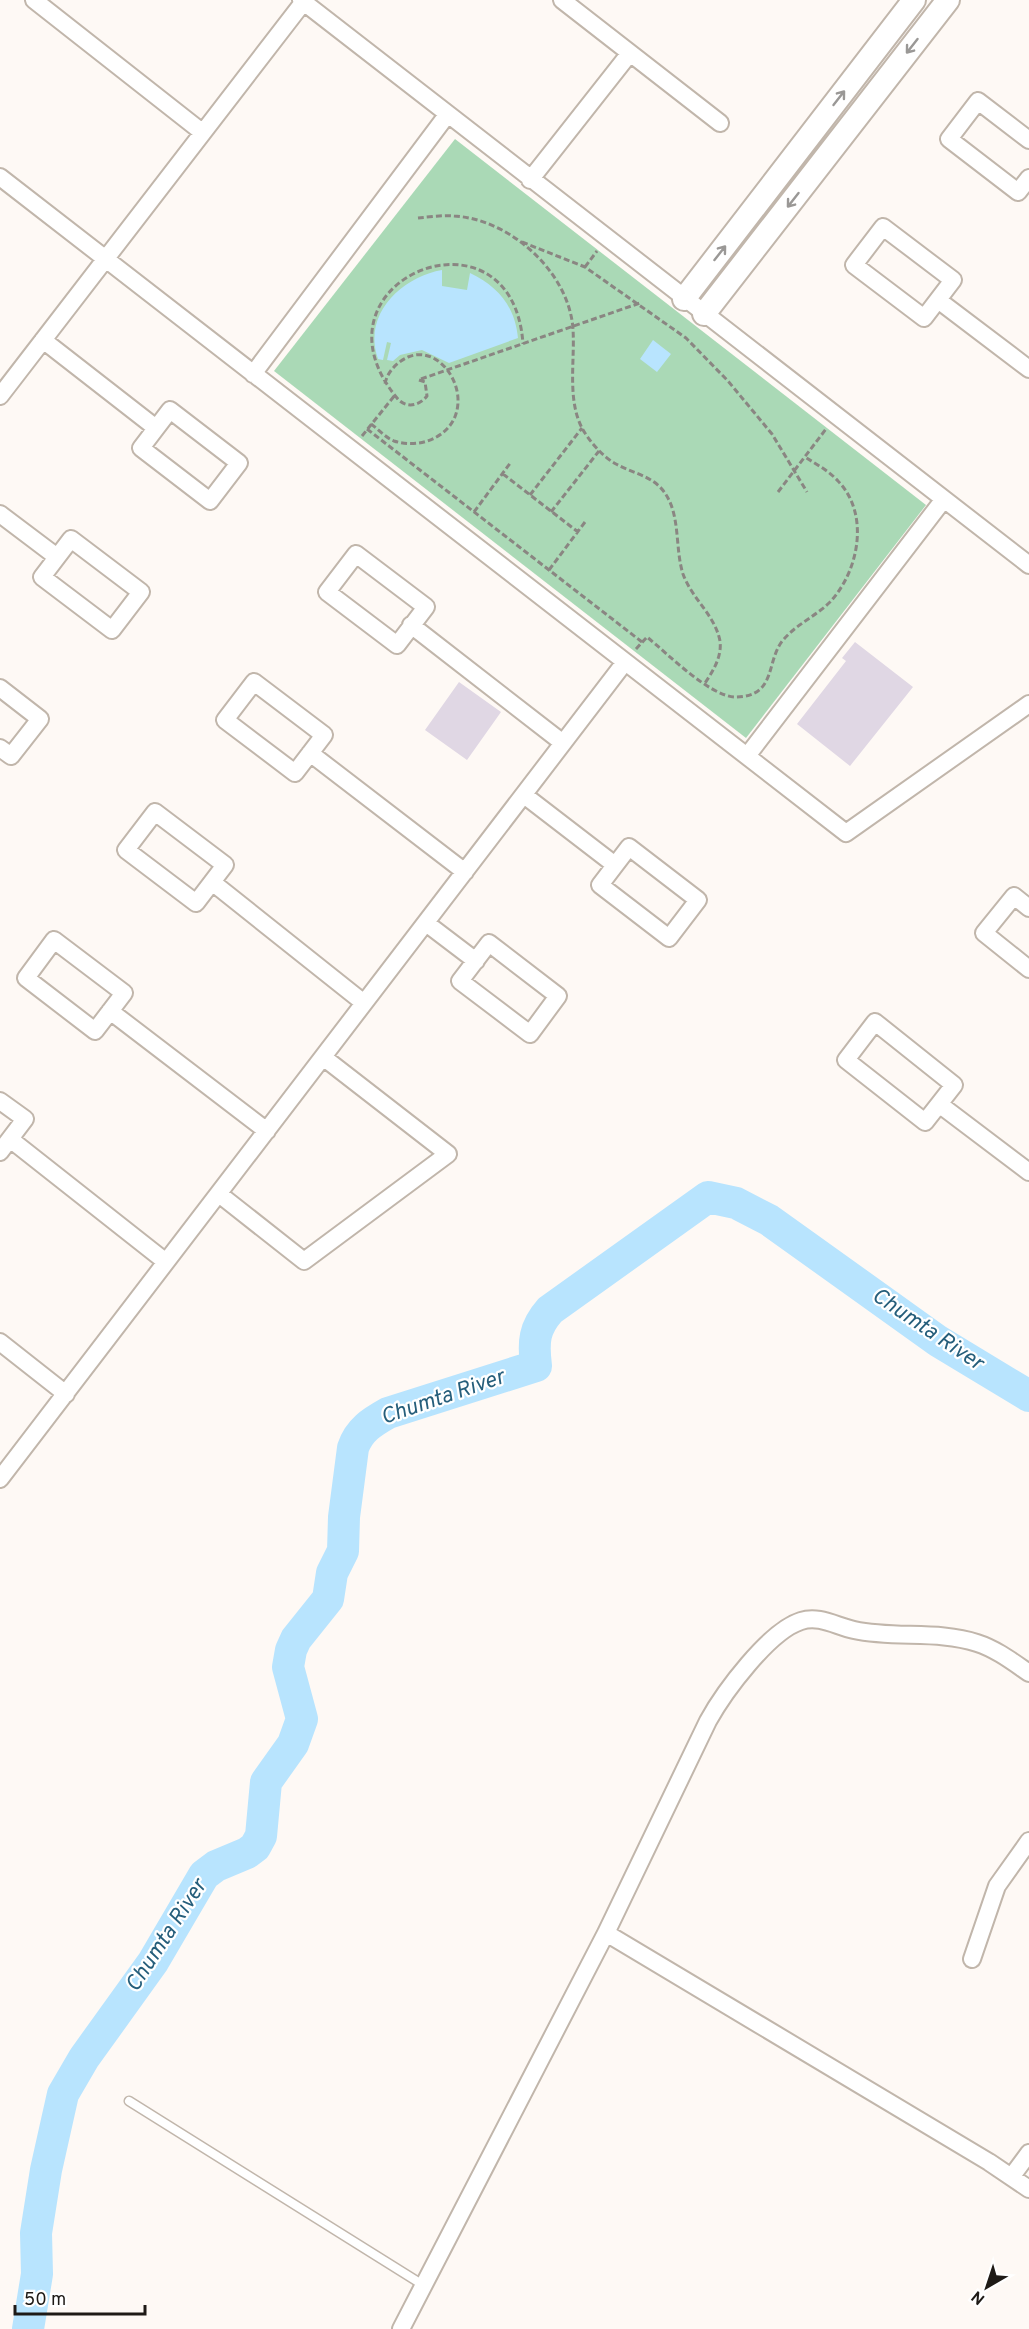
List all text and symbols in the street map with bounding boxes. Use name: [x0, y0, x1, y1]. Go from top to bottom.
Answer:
one-way arrow: [906, 38, 918, 54]
one-way arrow: [832, 90, 845, 106]
one-way arrow: [786, 192, 799, 208]
one-way arrow: [713, 245, 726, 261]
water label: Chumta River: [866, 1283, 989, 1378]
water label: Chumta River: [378, 1364, 510, 1432]
water label: Chumta River: [121, 1873, 214, 1997]
north arrow: [957, 2257, 1017, 2317]
scale bar: [15, 2278, 146, 2316]
text: N: [968, 2286, 990, 2308]
text: 50 m: [24, 2289, 66, 2312]

